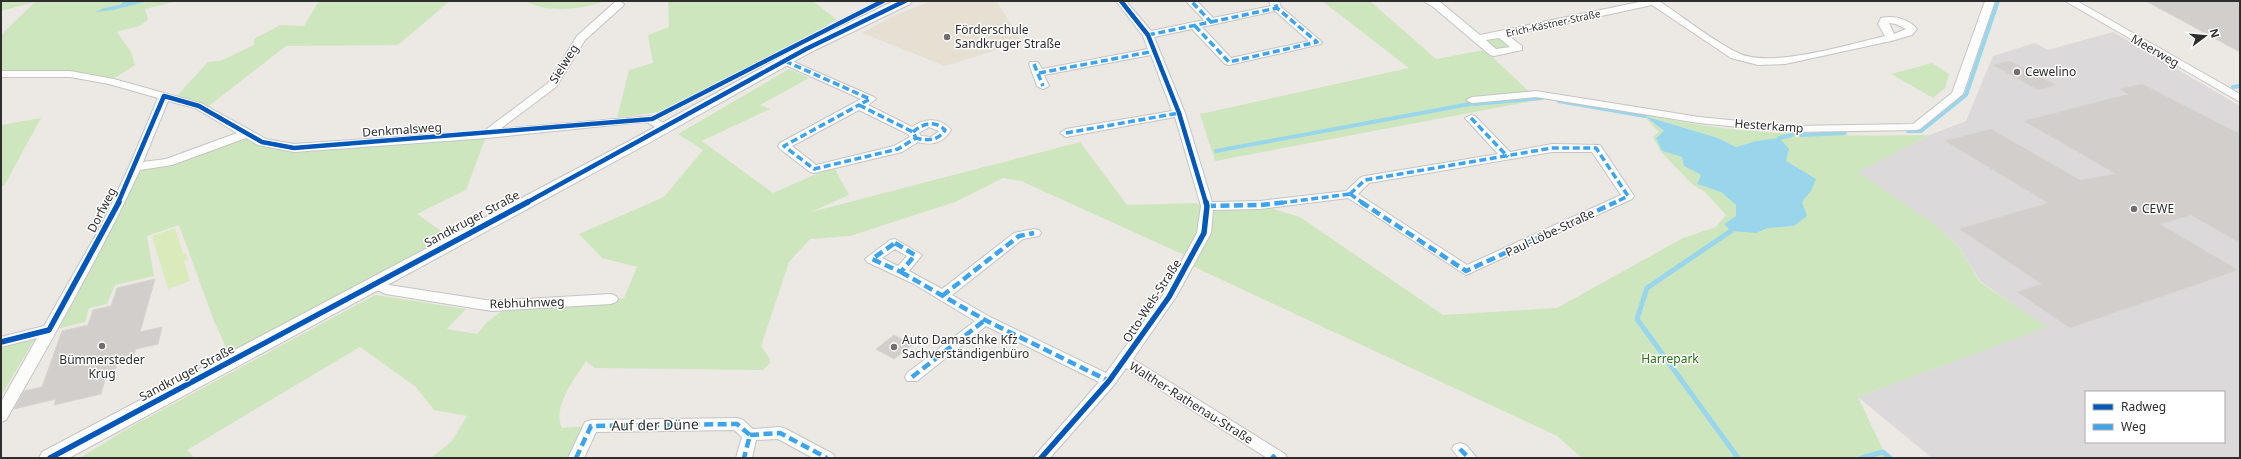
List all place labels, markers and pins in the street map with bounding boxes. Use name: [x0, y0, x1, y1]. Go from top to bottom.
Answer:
place label: Förderschule Sandkruger Straße: [955, 21, 1061, 52]
marker: Förderschule Sandkruger Straße: [942, 32, 952, 42]
place label: Cewelino: [2025, 63, 2076, 80]
marker: Cewelino: [2012, 67, 2022, 77]
place label: CEWE: [2142, 200, 2174, 217]
marker: CEWE: [2129, 204, 2139, 214]
place label: Auto Damaschke Kfz Sachverständigenbüro: [902, 331, 1029, 362]
marker: Bümmersteder Krug: [97, 341, 107, 351]
marker: Auto Damaschke Kfz Sachverständigenbüro: [889, 342, 899, 352]
place label: Bümmersteder Krug: [59, 351, 145, 382]

